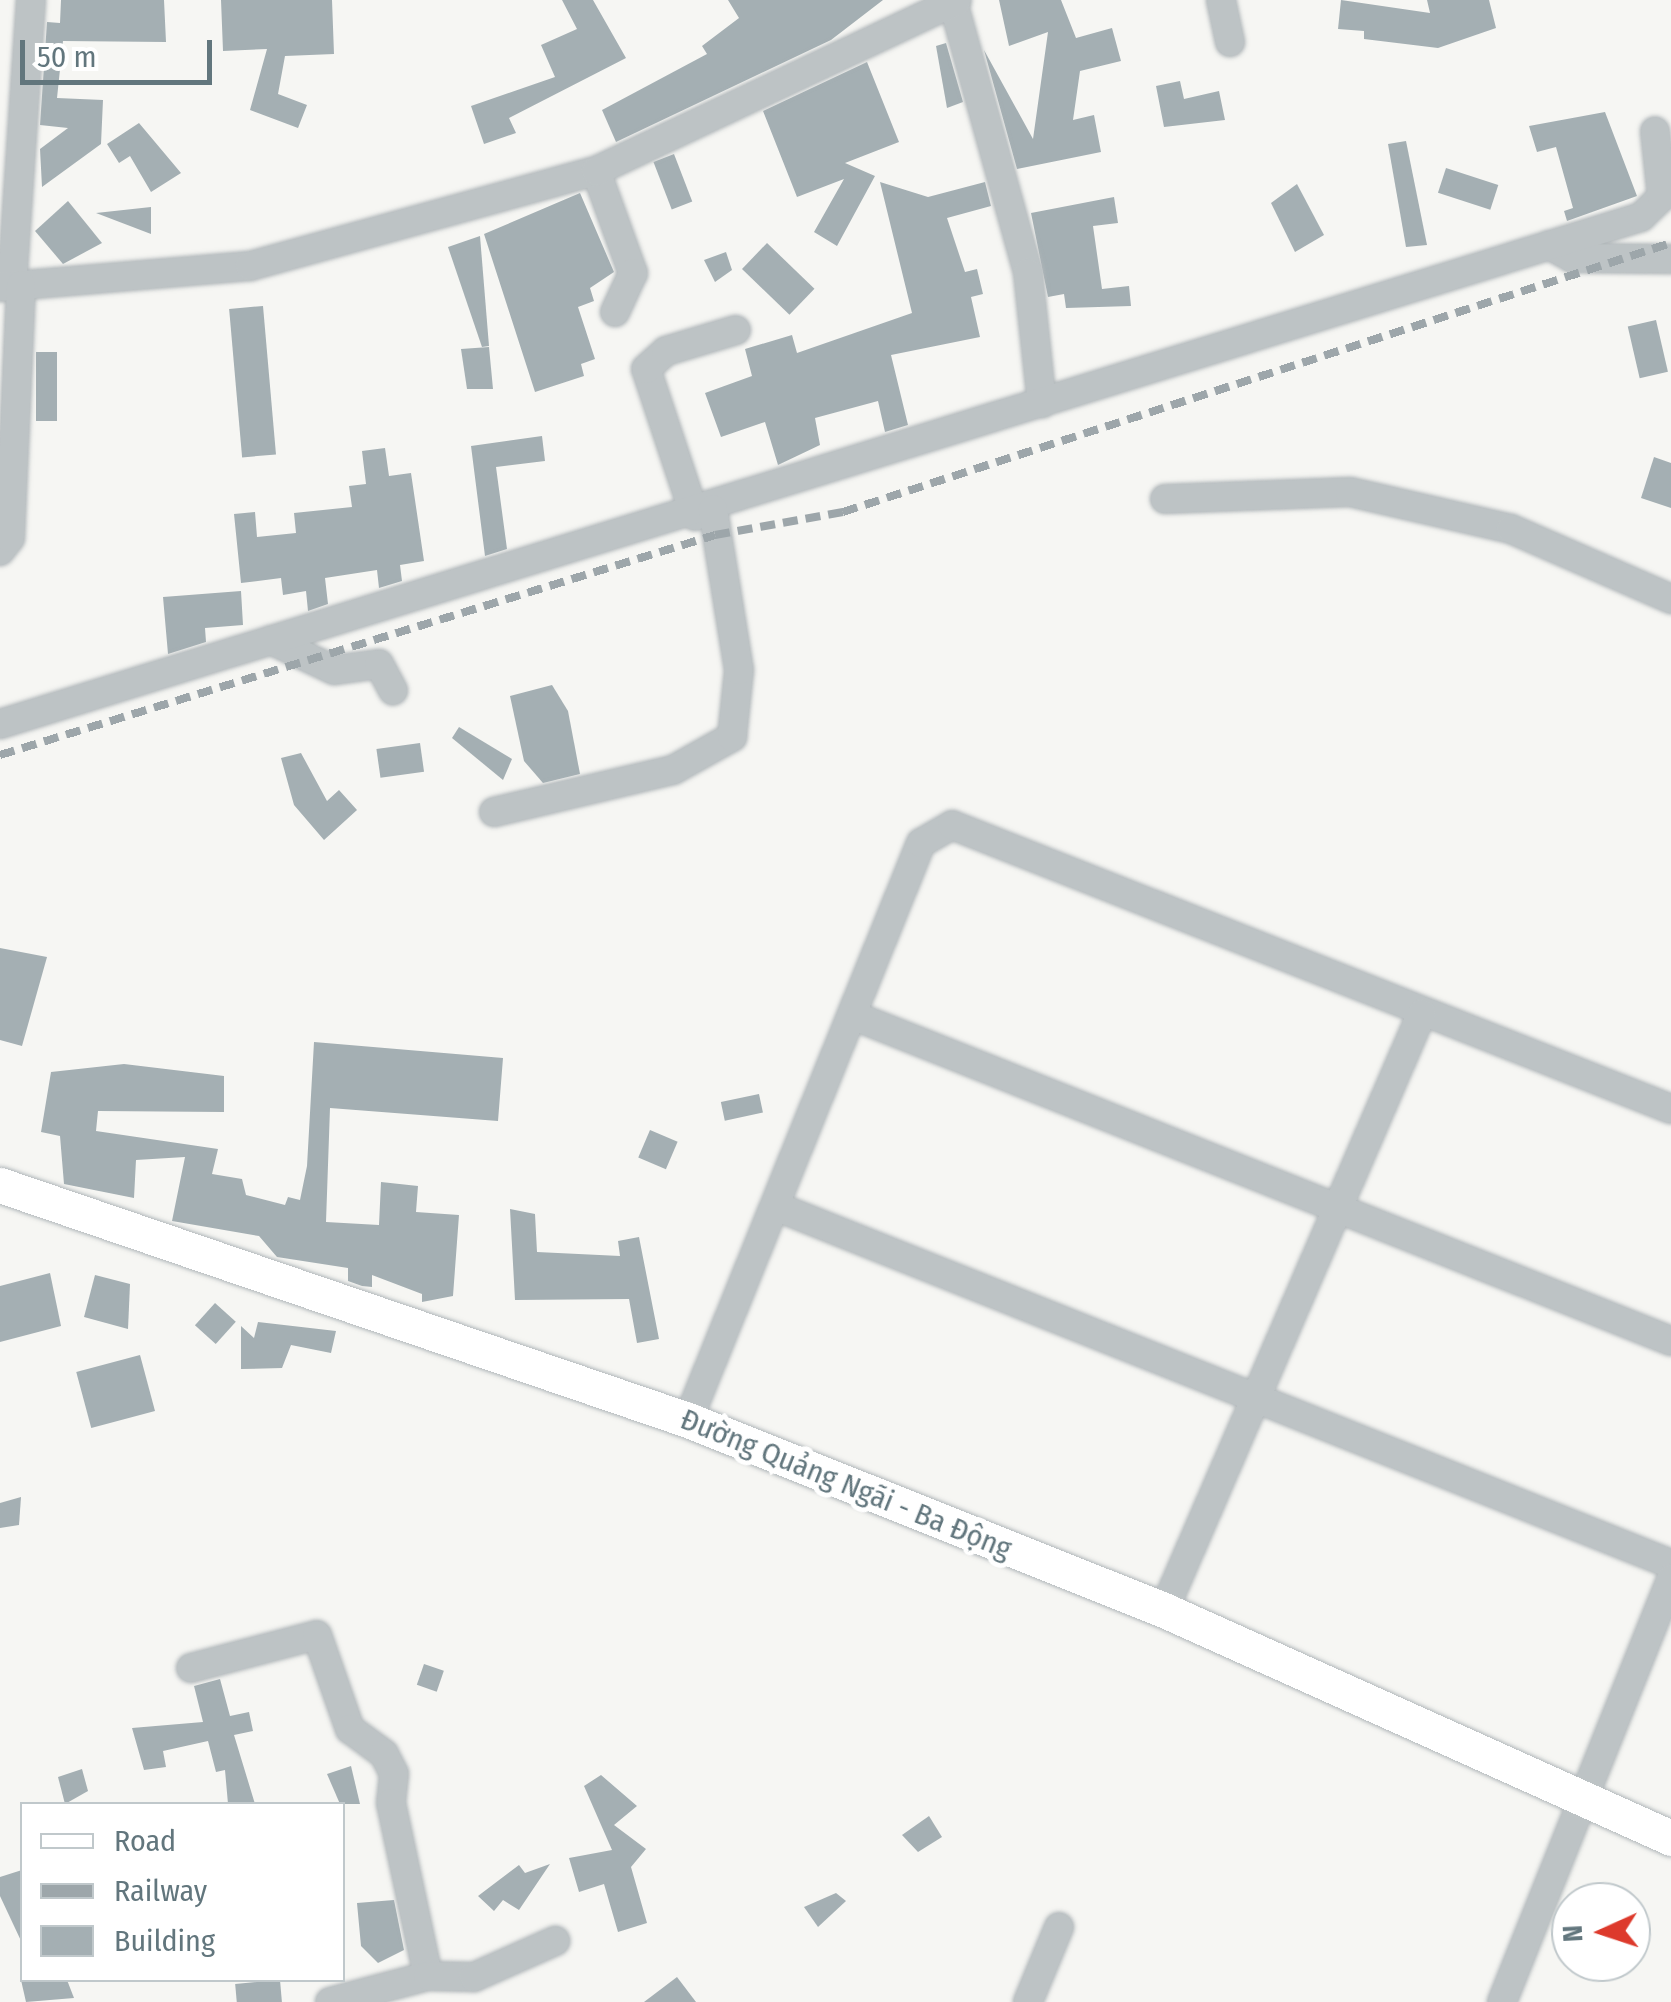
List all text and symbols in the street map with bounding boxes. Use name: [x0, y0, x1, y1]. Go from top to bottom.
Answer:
scale bar: [25, 20, 218, 82]
text: 50 m: [37, 39, 97, 75]
street label: Đường Quảng Ngãi - Ba Động: [675, 1401, 1017, 1567]
legend: [20, 1802, 345, 1982]
text: Road: [114, 1823, 176, 1859]
text: Railway: [114, 1873, 207, 1909]
north arrow: [1551, 1882, 1651, 1982]
text: Building: [114, 1923, 215, 1959]
text: N: [1556, 1924, 1589, 1943]

